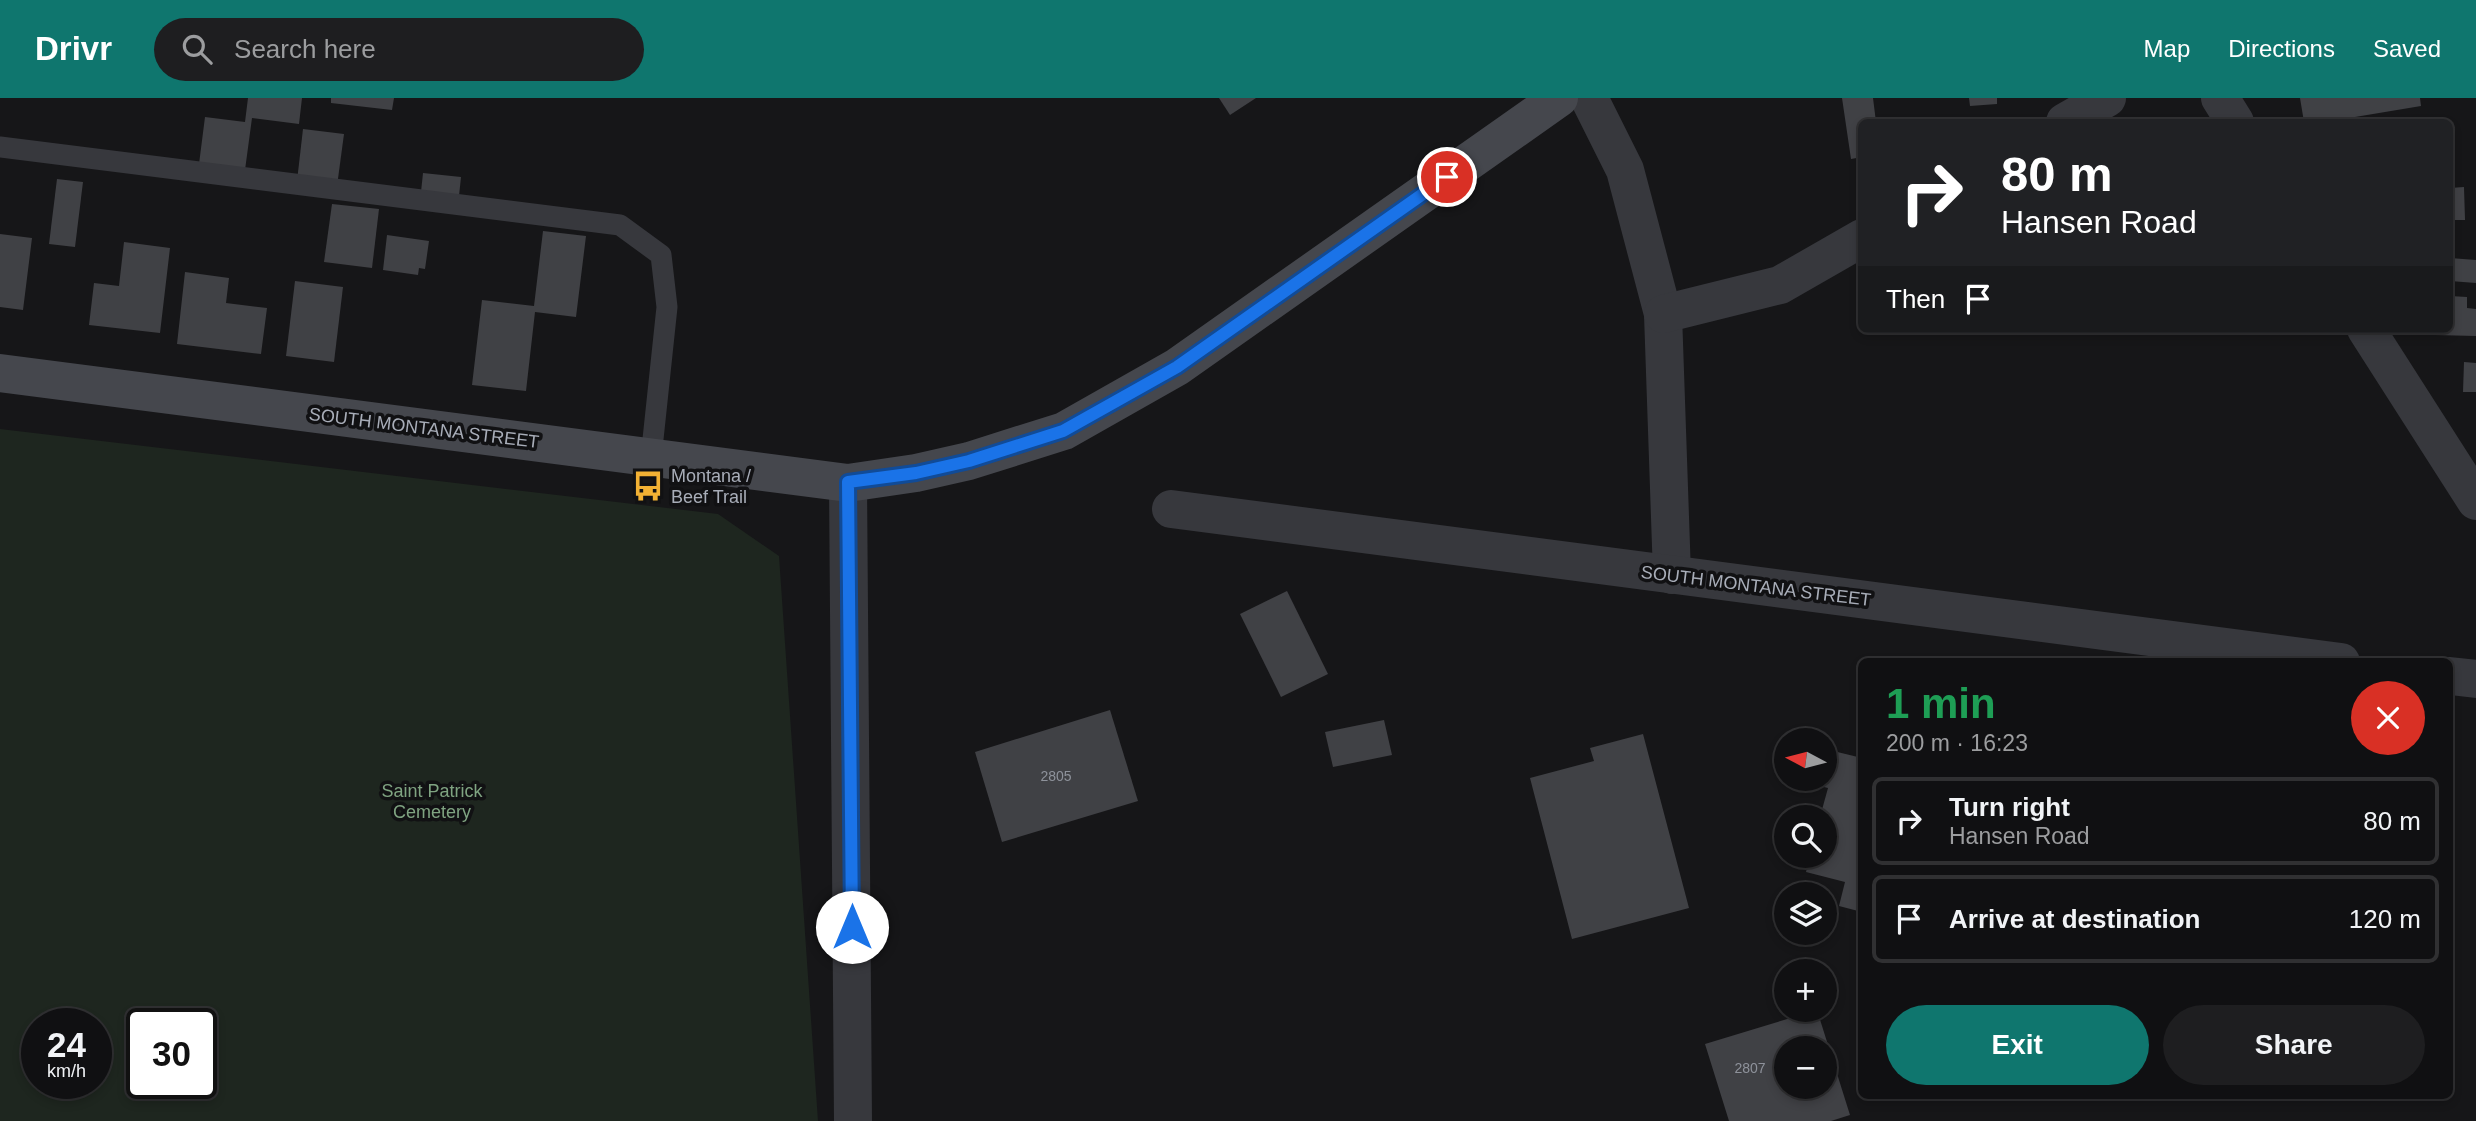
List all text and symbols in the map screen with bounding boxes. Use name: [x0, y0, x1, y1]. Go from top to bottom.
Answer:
search box: [154, 18, 644, 81]
text: Drivr: [35, 30, 112, 67]
icon: search: [178, 30, 216, 68]
text: Search here: [234, 34, 376, 64]
text: Map: [2144, 35, 2190, 62]
text: Directions: [2228, 35, 2335, 62]
text: Saved: [2373, 35, 2441, 62]
pin: [1417, 147, 1477, 207]
icon: right: [1886, 147, 1977, 238]
text: 80 m: [2001, 147, 2113, 201]
icon: arrive: [1428, 158, 1466, 196]
text: Hansen Road: [2001, 204, 2197, 240]
icon: arrive: [1959, 280, 1997, 318]
text: Then: [1886, 284, 1945, 314]
street label: SOUTH MONTANA STREET: [308, 404, 540, 452]
place label: Montana / Beef Trail: [671, 466, 751, 507]
bus stop icon: Montana / Beef Trail: [631, 469, 665, 503]
street label: SOUTH MONTANA STREET: [1640, 562, 1872, 610]
text: 1 min: [1886, 680, 1996, 727]
button: close: [2351, 681, 2425, 755]
north arrow: [1774, 728, 1838, 791]
map controls: [1774, 728, 1837, 1099]
text: 200 m · 16:23: [1886, 730, 2028, 756]
house number: 2805: [1040, 768, 1072, 784]
park label: Saint Patrick Cemetery: [381, 781, 484, 822]
text: Turn right: [1949, 792, 2070, 822]
icon: right: [1890, 802, 1928, 840]
button: search: [1774, 805, 1837, 868]
text: 80 m: [2363, 806, 2421, 836]
text: Hansen Road: [1949, 823, 2090, 849]
button: layers: [1774, 882, 1837, 945]
position arrow: [815, 890, 889, 964]
icon: arrive: [1890, 900, 1928, 938]
text: Arrive at destination: [1949, 904, 2200, 934]
text: 120 m: [2349, 904, 2421, 934]
button: +: [1774, 959, 1837, 1022]
button: Exit: [1886, 1005, 2149, 1085]
button: Share: [2163, 1005, 2425, 1085]
speed limit sign: 30: [126, 1008, 217, 1099]
text: 24: [47, 1025, 86, 1064]
button: −: [1774, 1036, 1837, 1099]
house number: 2807: [1734, 1060, 1766, 1076]
text: km/h: [47, 1061, 86, 1081]

